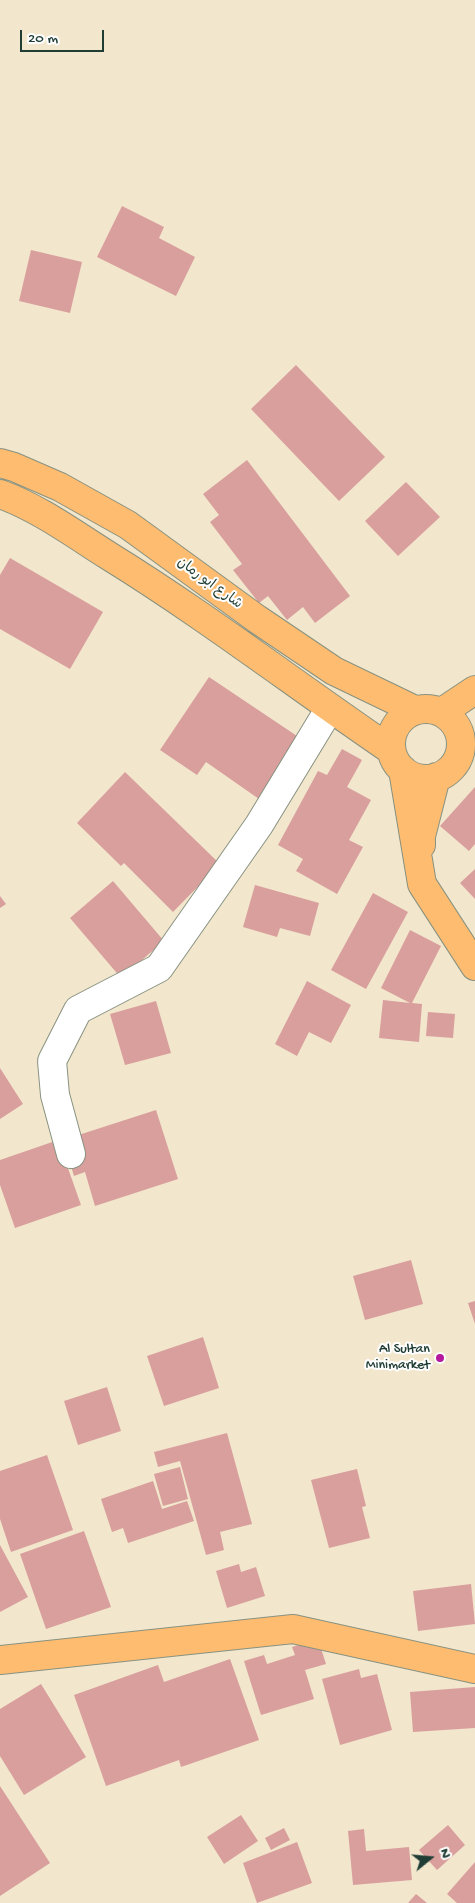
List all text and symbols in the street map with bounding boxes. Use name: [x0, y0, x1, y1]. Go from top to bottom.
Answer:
scale bar: [22, 20, 106, 52]
text: 20 m: [28, 30, 58, 48]
street label: شارع ابو رمان: [173, 555, 245, 613]
place label: Al Sultan Minimarket: [366, 1342, 430, 1374]
marker: Al Sultan Minimarket: [434, 1352, 446, 1364]
north arrow: [405, 1833, 455, 1883]
text: N: [435, 1847, 454, 1860]

